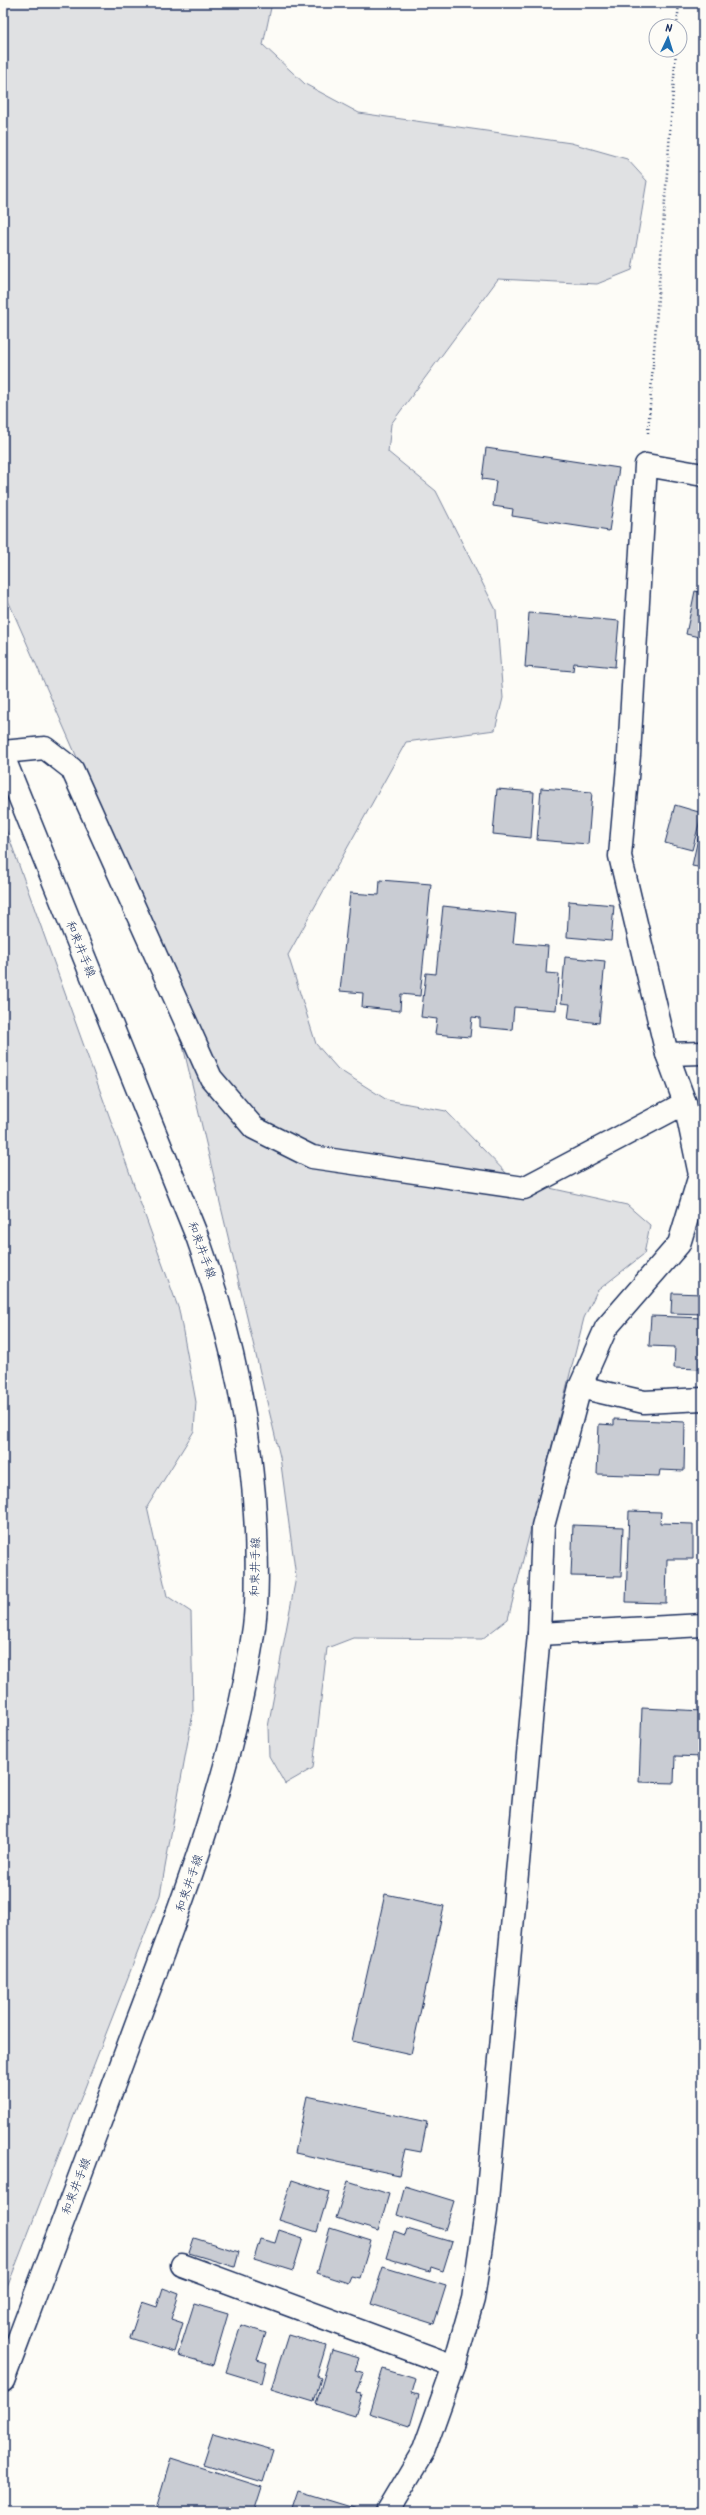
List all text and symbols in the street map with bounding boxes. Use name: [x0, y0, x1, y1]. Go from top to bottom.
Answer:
north arrow: [648, 18, 688, 58]
text: N: [665, 20, 673, 38]
street label: 和束井手線: [60, 918, 101, 981]
street label: 和束井手線: [182, 1219, 221, 1282]
street label: 和束井手線: [245, 1537, 266, 1597]
street label: 和束井手線: [171, 1852, 208, 1915]
street label: 和束井手線: [57, 2155, 96, 2218]

